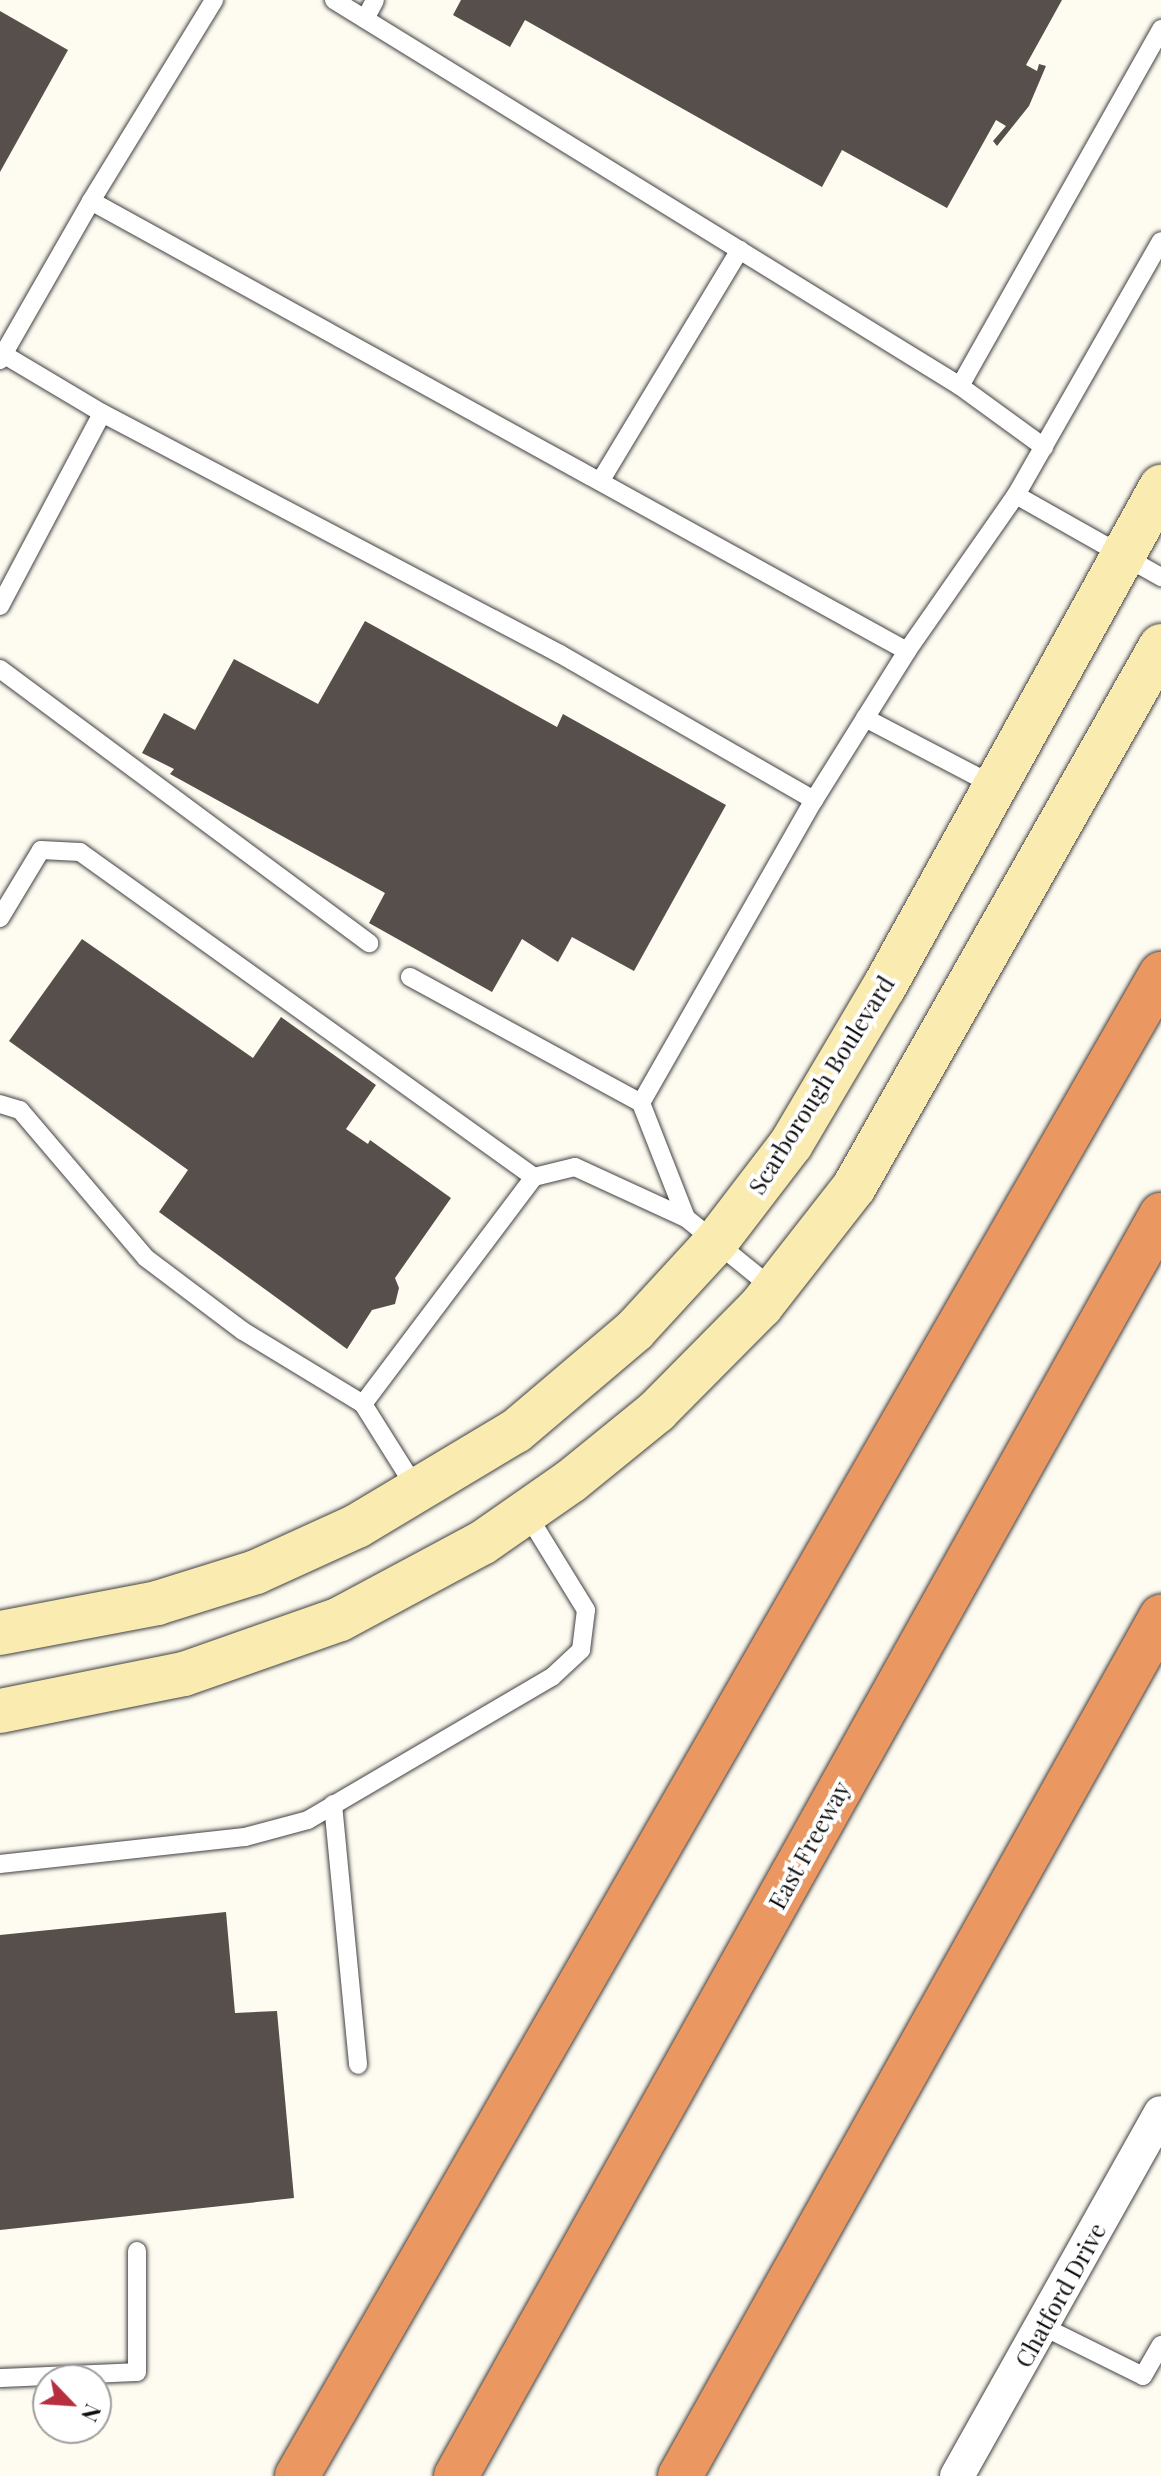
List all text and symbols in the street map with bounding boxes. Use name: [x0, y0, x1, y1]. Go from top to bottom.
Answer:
street label: Scarborough Boulevard: [742, 971, 900, 1199]
street label: East Freeway: [762, 1776, 856, 1914]
street label: Chatford Drive: [1008, 2218, 1112, 2372]
north arrow: [32, 2364, 112, 2444]
text: N: [75, 2400, 109, 2427]

